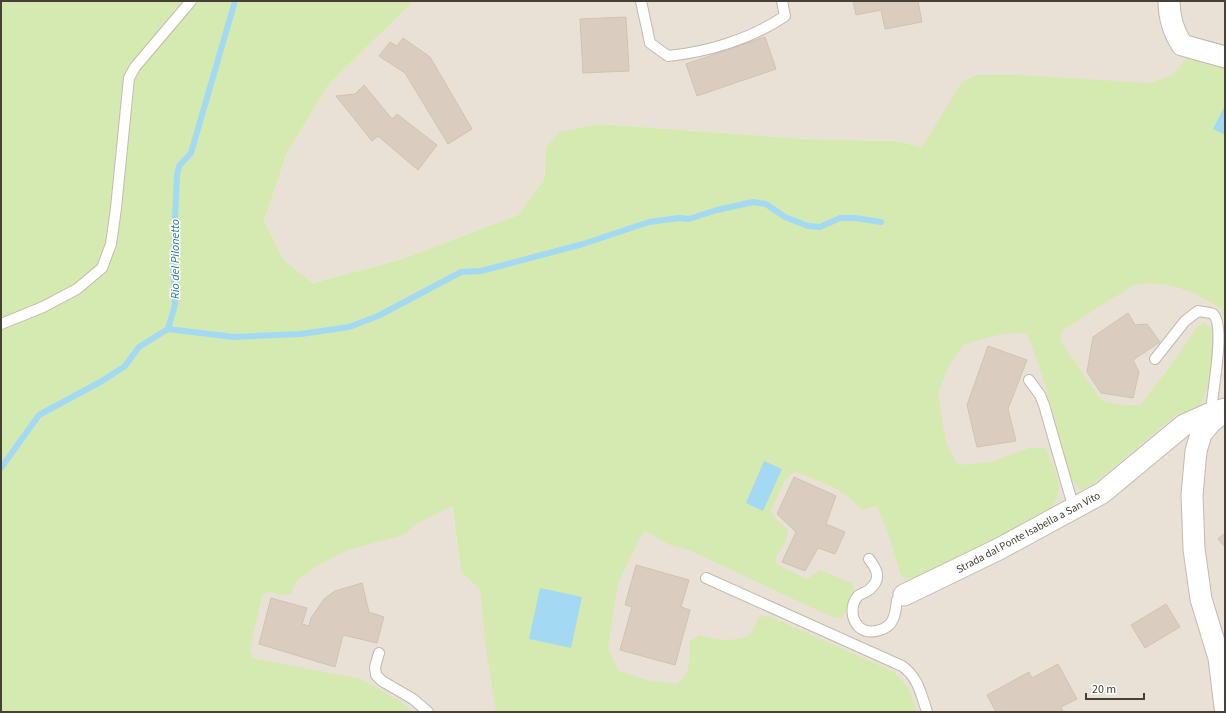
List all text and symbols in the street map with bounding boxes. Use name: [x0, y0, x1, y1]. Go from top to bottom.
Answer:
water label: Rio del Pilonetto: [167, 219, 184, 299]
street label: Strada dal Ponte Isabella a San Vito: [953, 488, 1103, 577]
scale bar: [1086, 675, 1144, 701]
text: 20 m: [1092, 681, 1116, 698]

